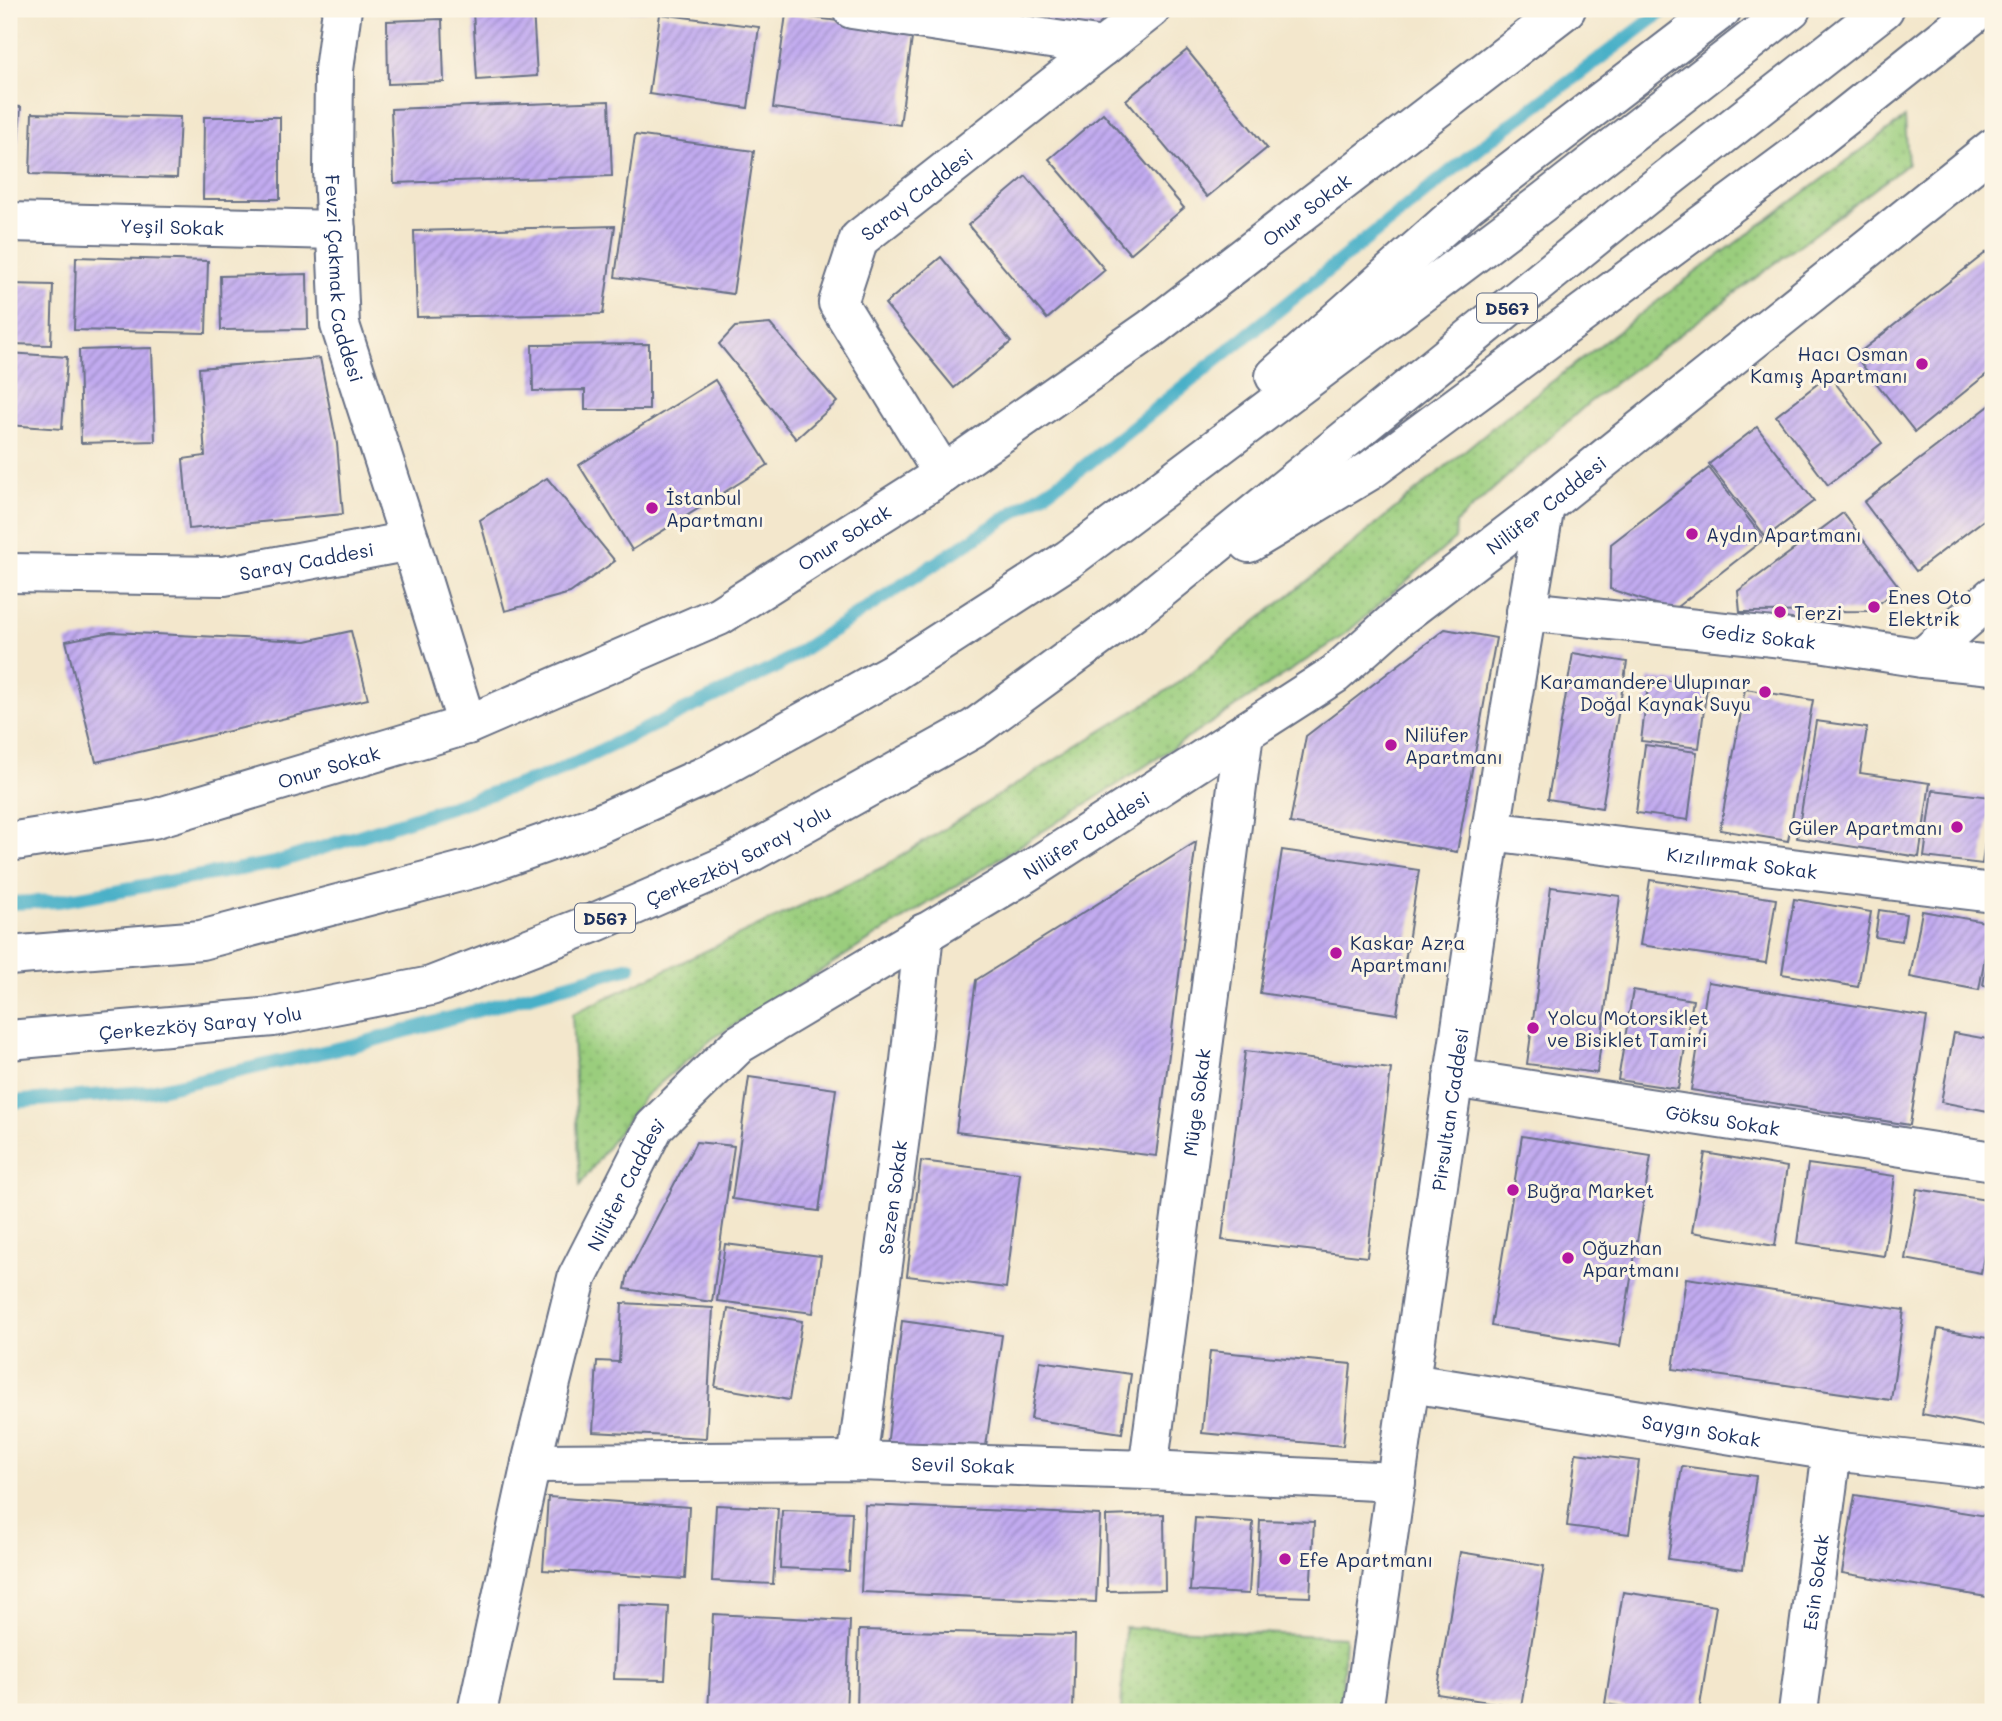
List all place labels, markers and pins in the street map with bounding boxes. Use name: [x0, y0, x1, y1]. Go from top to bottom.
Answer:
place label: Hacı Osman Kamış Apartmanı: [1750, 341, 1908, 388]
marker: Hacı Osman Kamış Apartmanı: [1914, 356, 1930, 372]
place label: İstanbul Apartmanı: [666, 485, 764, 532]
marker: İstanbul Apartmanı: [644, 500, 660, 516]
place label: Aydın Apartmanı: [1706, 522, 1862, 547]
marker: Aydın Apartmanı: [1684, 526, 1700, 542]
place label: Enes Oto Elektrik: [1888, 584, 1971, 631]
marker: Enes Oto Elektrik: [1866, 599, 1882, 615]
place label: Terzi: [1794, 600, 1842, 625]
marker: Terzi: [1772, 604, 1788, 620]
place label: Karamandere Ulupınar Doğal Kaynak Suyu: [1540, 669, 1751, 716]
marker: Karamandere Ulupınar Doğal Kaynak Suyu: [1757, 684, 1773, 700]
place label: Nilüfer Apartmanı: [1405, 722, 1503, 769]
marker: Nilüfer Apartmanı: [1383, 737, 1399, 753]
place label: Güler Apartmanı: [1788, 815, 1943, 840]
marker: Güler Apartmanı: [1949, 819, 1965, 835]
place label: Kaskar Azra Apartmanı: [1350, 930, 1465, 977]
marker: Kaskar Azra Apartmanı: [1328, 945, 1344, 961]
place label: Yolcu Motorsiklet ve Bisiklet Tamiri: [1547, 1005, 1709, 1052]
marker: Yolcu Motorsiklet ve Bisiklet Tamiri: [1525, 1020, 1541, 1036]
place label: Buğra Market: [1527, 1178, 1654, 1203]
marker: Buğra Market: [1505, 1182, 1521, 1198]
place label: Oğuzhan Apartmanı: [1582, 1235, 1680, 1282]
marker: Oğuzhan Apartmanı: [1560, 1250, 1576, 1266]
place label: Efe Apartmanı: [1299, 1547, 1433, 1572]
marker: Efe Apartmanı: [1277, 1551, 1293, 1567]

